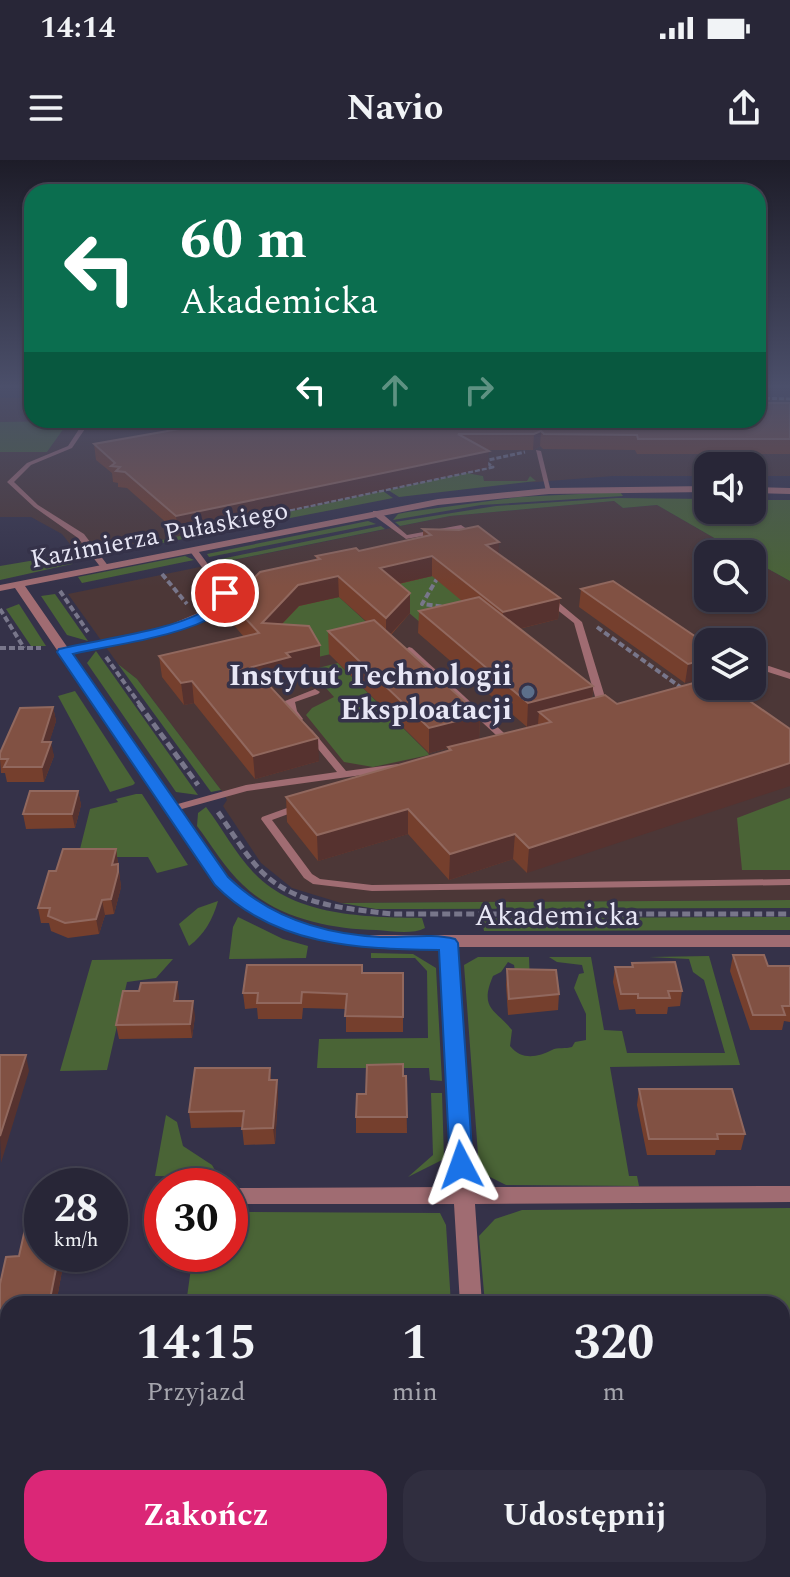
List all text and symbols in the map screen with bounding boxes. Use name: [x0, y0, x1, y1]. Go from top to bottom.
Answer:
text: 14:14: [40, 5, 115, 51]
text: Navio: [347, 81, 443, 136]
icon: menu: [24, 86, 68, 130]
icon: share: [722, 86, 766, 130]
text: 60 m: [180, 198, 307, 283]
icon: left: [48, 216, 152, 320]
text: Akademicka: [180, 275, 378, 330]
icon: left: [289, 368, 333, 412]
icon: ahead: [373, 368, 417, 412]
icon: right: [457, 368, 501, 412]
map controls: [694, 452, 766, 700]
button: sound: [694, 452, 766, 524]
street label: Kazimierza Pułaskiego: [27, 490, 291, 580]
button: search: [694, 540, 766, 612]
pin: [191, 559, 259, 627]
icon: arrive: [203, 571, 247, 615]
button: layers: [694, 628, 766, 700]
place label: Instytut Technologii Eksploatacji: [229, 653, 512, 733]
marker: Instytut Technologii Eksploatacji: [519, 683, 537, 701]
street label: Akademicka: [475, 893, 640, 939]
position arrow: [419, 1123, 503, 1207]
speed limit sign: 30: [144, 1168, 248, 1272]
text: 28: [54, 1179, 98, 1240]
text: km/h: [54, 1225, 99, 1255]
text: 14:15: [136, 1307, 256, 1380]
text: 1: [401, 1307, 428, 1380]
text: 320: [573, 1307, 654, 1380]
text: Przyjazd: [147, 1372, 246, 1412]
text: min: [392, 1372, 438, 1412]
text: m: [603, 1372, 625, 1412]
button: Zakończ: [24, 1470, 387, 1562]
button: Udostępnij: [403, 1470, 766, 1562]

